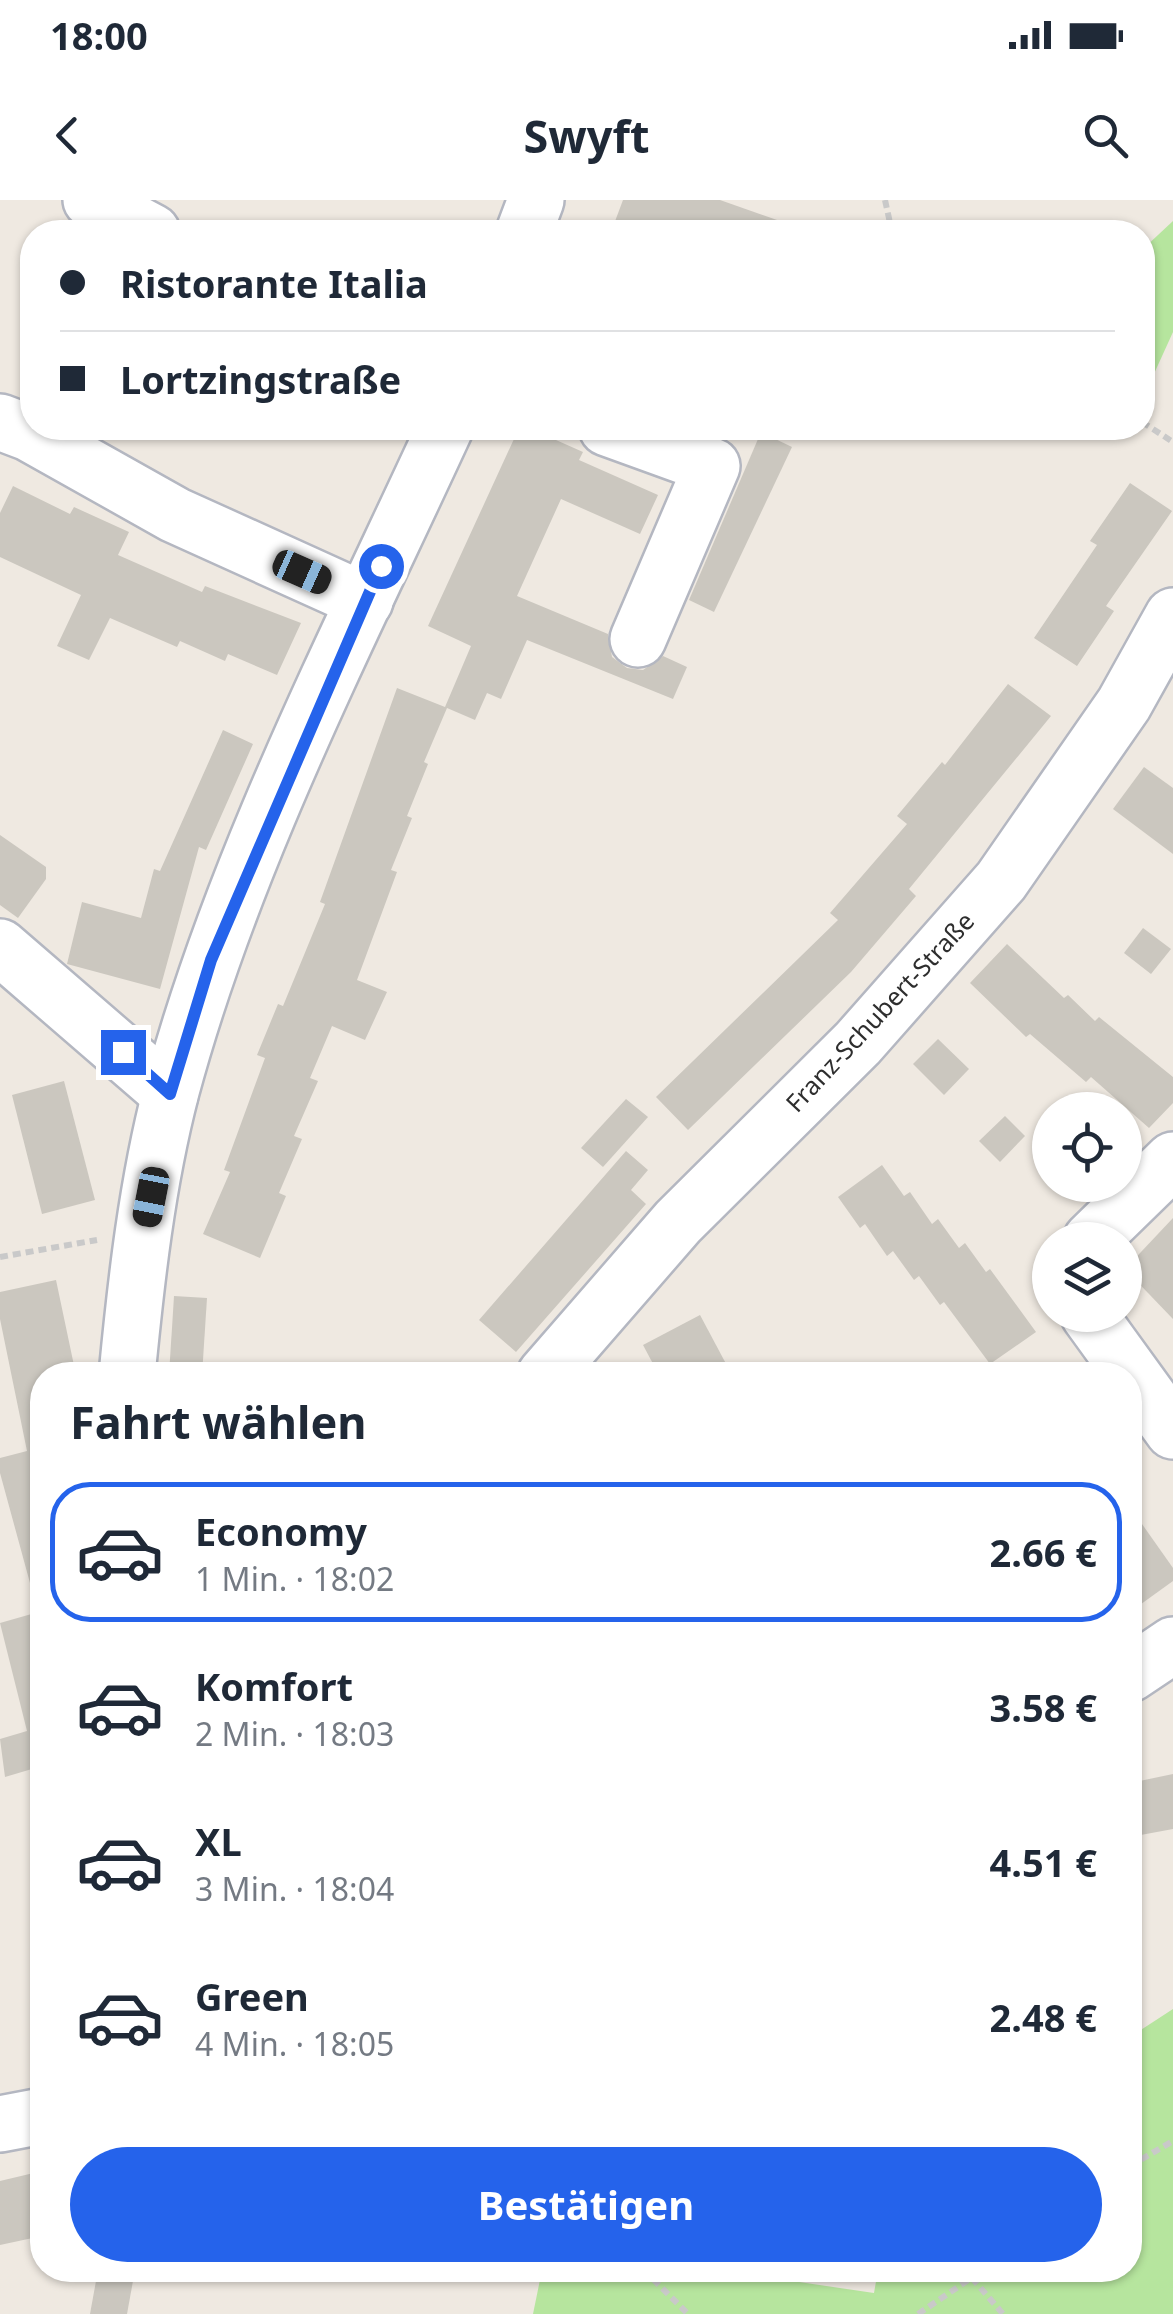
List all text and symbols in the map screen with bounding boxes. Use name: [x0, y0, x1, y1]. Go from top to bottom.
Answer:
text: 18:00: [50, 9, 148, 61]
text: Swyft: [524, 105, 649, 166]
icon: back: [40, 108, 95, 163]
icon: search: [1078, 108, 1133, 163]
text: Ristorante Italia: [120, 257, 428, 309]
text: Lortzingstraße: [120, 353, 401, 405]
route start: [359, 544, 404, 589]
car: [268, 546, 336, 598]
street label: Franz-Schubert-Straße: [777, 904, 981, 1119]
route end: [101, 1030, 146, 1075]
map controls: [1032, 1092, 1142, 1332]
button: locate: [1032, 1092, 1142, 1202]
car: [131, 1165, 171, 1229]
button: layers: [1032, 1222, 1142, 1332]
text: Fahrt wählen: [70, 1391, 367, 1452]
text: Economy: [195, 1505, 367, 1557]
icon: car: [75, 1507, 165, 1597]
text: 2.66 €: [989, 1526, 1097, 1578]
text: 1 Min. · 18:02: [195, 1557, 394, 1600]
text: Komfort: [195, 1660, 353, 1712]
icon: car: [75, 1662, 165, 1752]
text: 3.58 €: [989, 1681, 1097, 1733]
text: 2 Min. · 18:03: [195, 1712, 394, 1755]
text: XL: [195, 1815, 242, 1867]
icon: car: [75, 1817, 165, 1907]
text: 4.51 €: [989, 1836, 1097, 1888]
text: 3 Min. · 18:04: [195, 1867, 394, 1910]
text: Green: [195, 1970, 309, 2022]
icon: car: [75, 1972, 165, 2062]
text: 2.48 €: [989, 1991, 1097, 2043]
text: 4 Min. · 18:05: [195, 2022, 394, 2065]
button: Bestätigen: [70, 2147, 1102, 2262]

